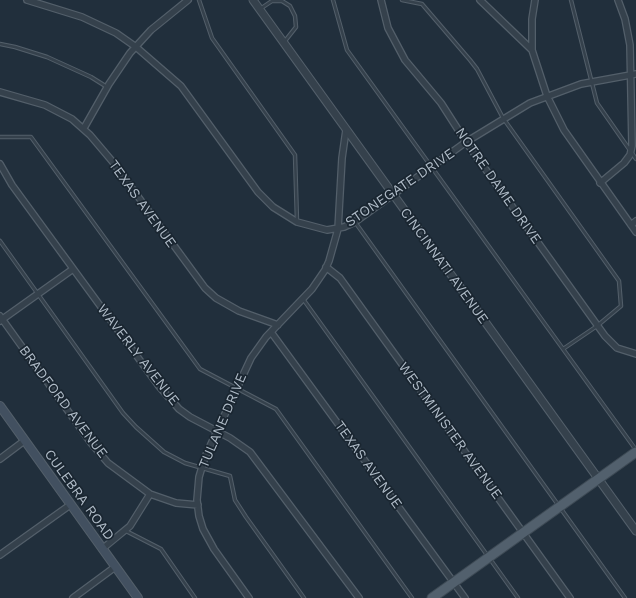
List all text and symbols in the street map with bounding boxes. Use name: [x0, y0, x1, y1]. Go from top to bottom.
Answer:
street label: NOTRE DAME DRIVE: [451, 125, 545, 247]
street label: STONEGATE DRIVE: [342, 145, 458, 231]
street label: TEXAS AVENUE: [105, 157, 179, 251]
street label: CINCINNATI AVENUE: [396, 205, 492, 327]
street label: WAVERLY AVENUE: [93, 301, 183, 409]
street label: BRADFORD AVENUE: [15, 343, 111, 461]
street label: WESTMINISTER AVENUE: [395, 359, 505, 503]
street label: TULANE DRIVE: [195, 371, 251, 471]
street label: TEXAS AVENUE: [331, 418, 405, 512]
street label: CULEBRA ROAD: [40, 446, 118, 544]

